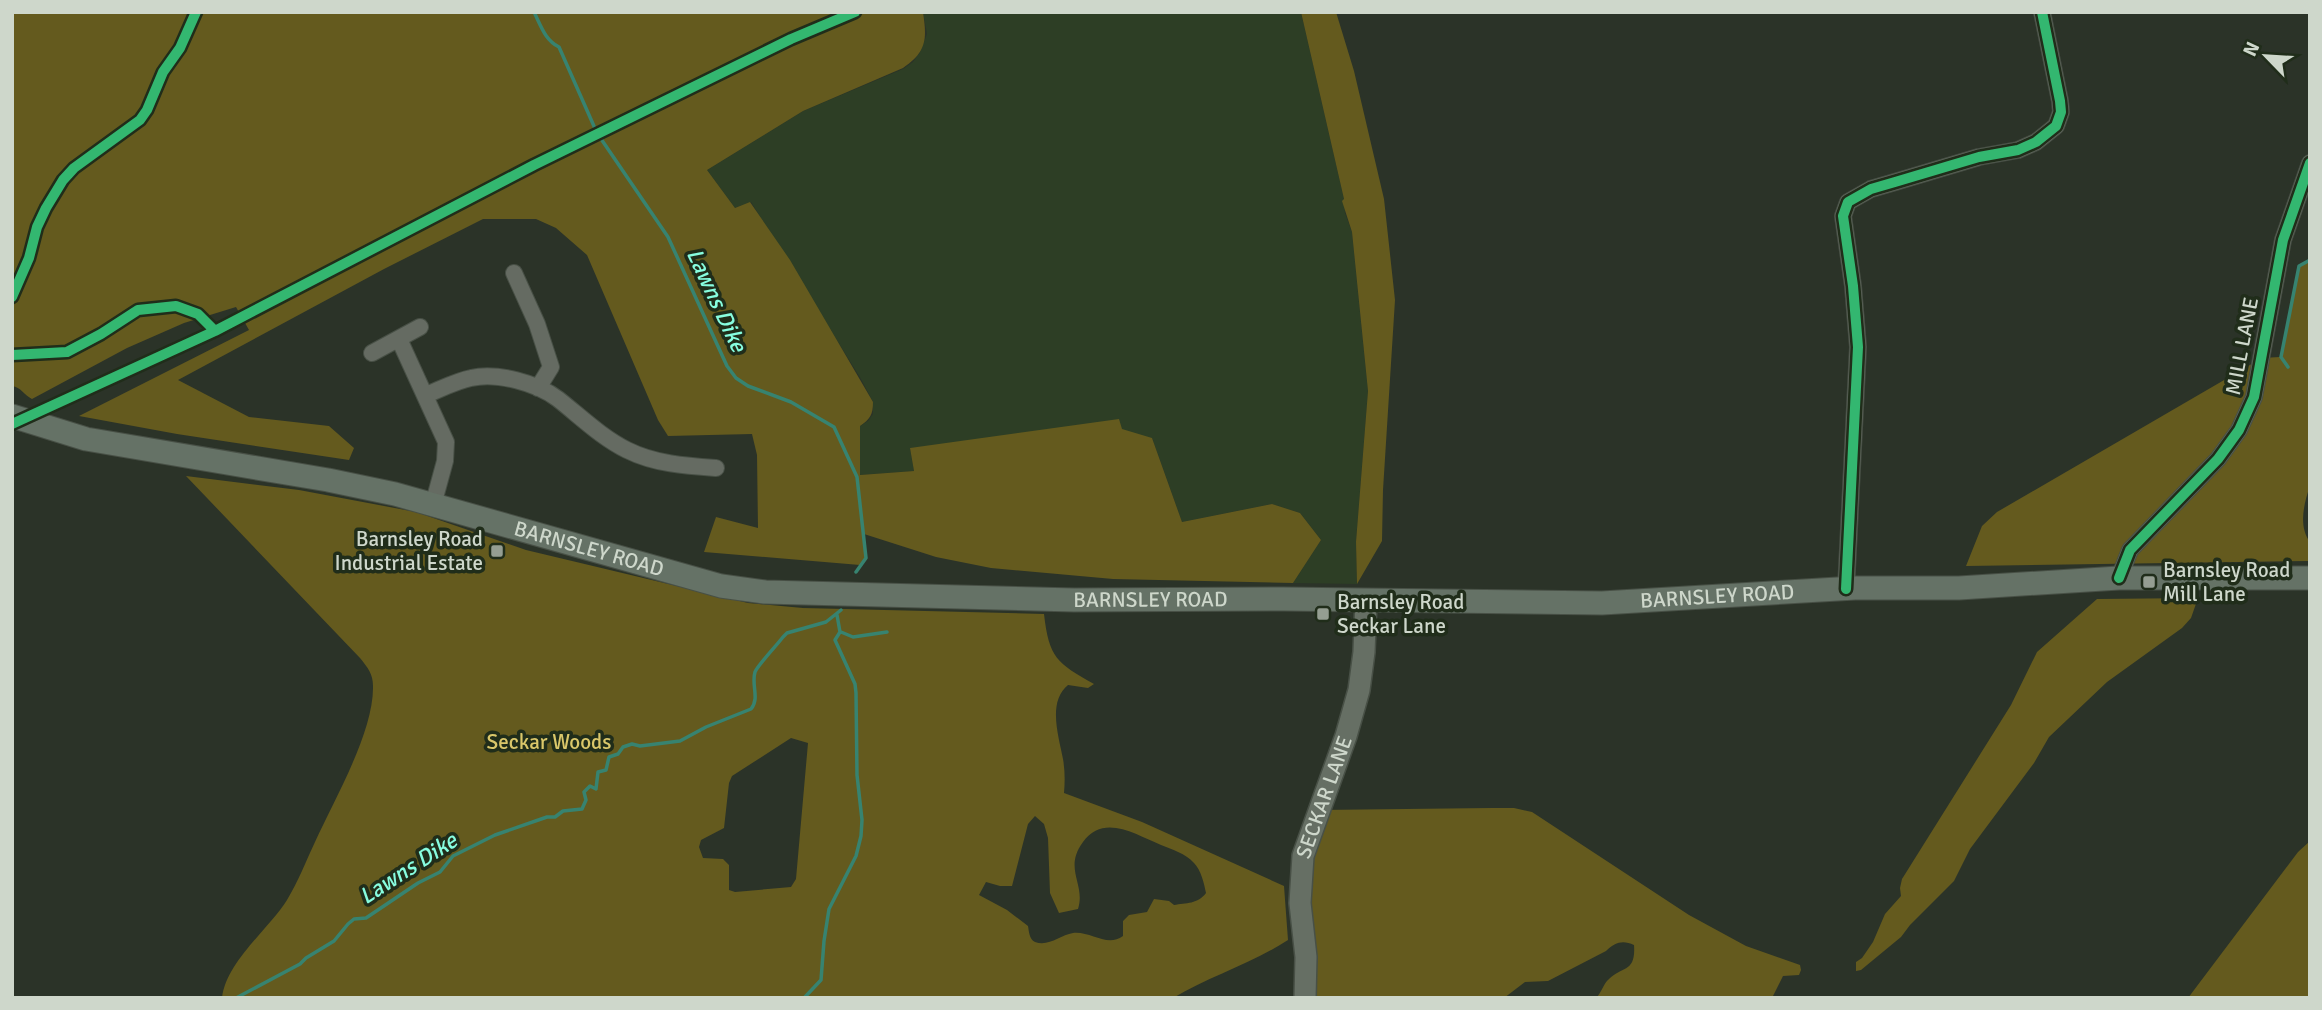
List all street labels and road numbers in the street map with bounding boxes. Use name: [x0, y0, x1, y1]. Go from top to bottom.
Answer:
street label: MILL LANE: [2220, 295, 2264, 397]
street label: BARNSLEY ROAD: [511, 515, 667, 582]
street label: BARNSLEY ROAD: [1639, 579, 1795, 614]
street label: BARNSLEY ROAD: [1073, 586, 1228, 613]
street label: SECKAR LANE: [1290, 732, 1358, 862]

